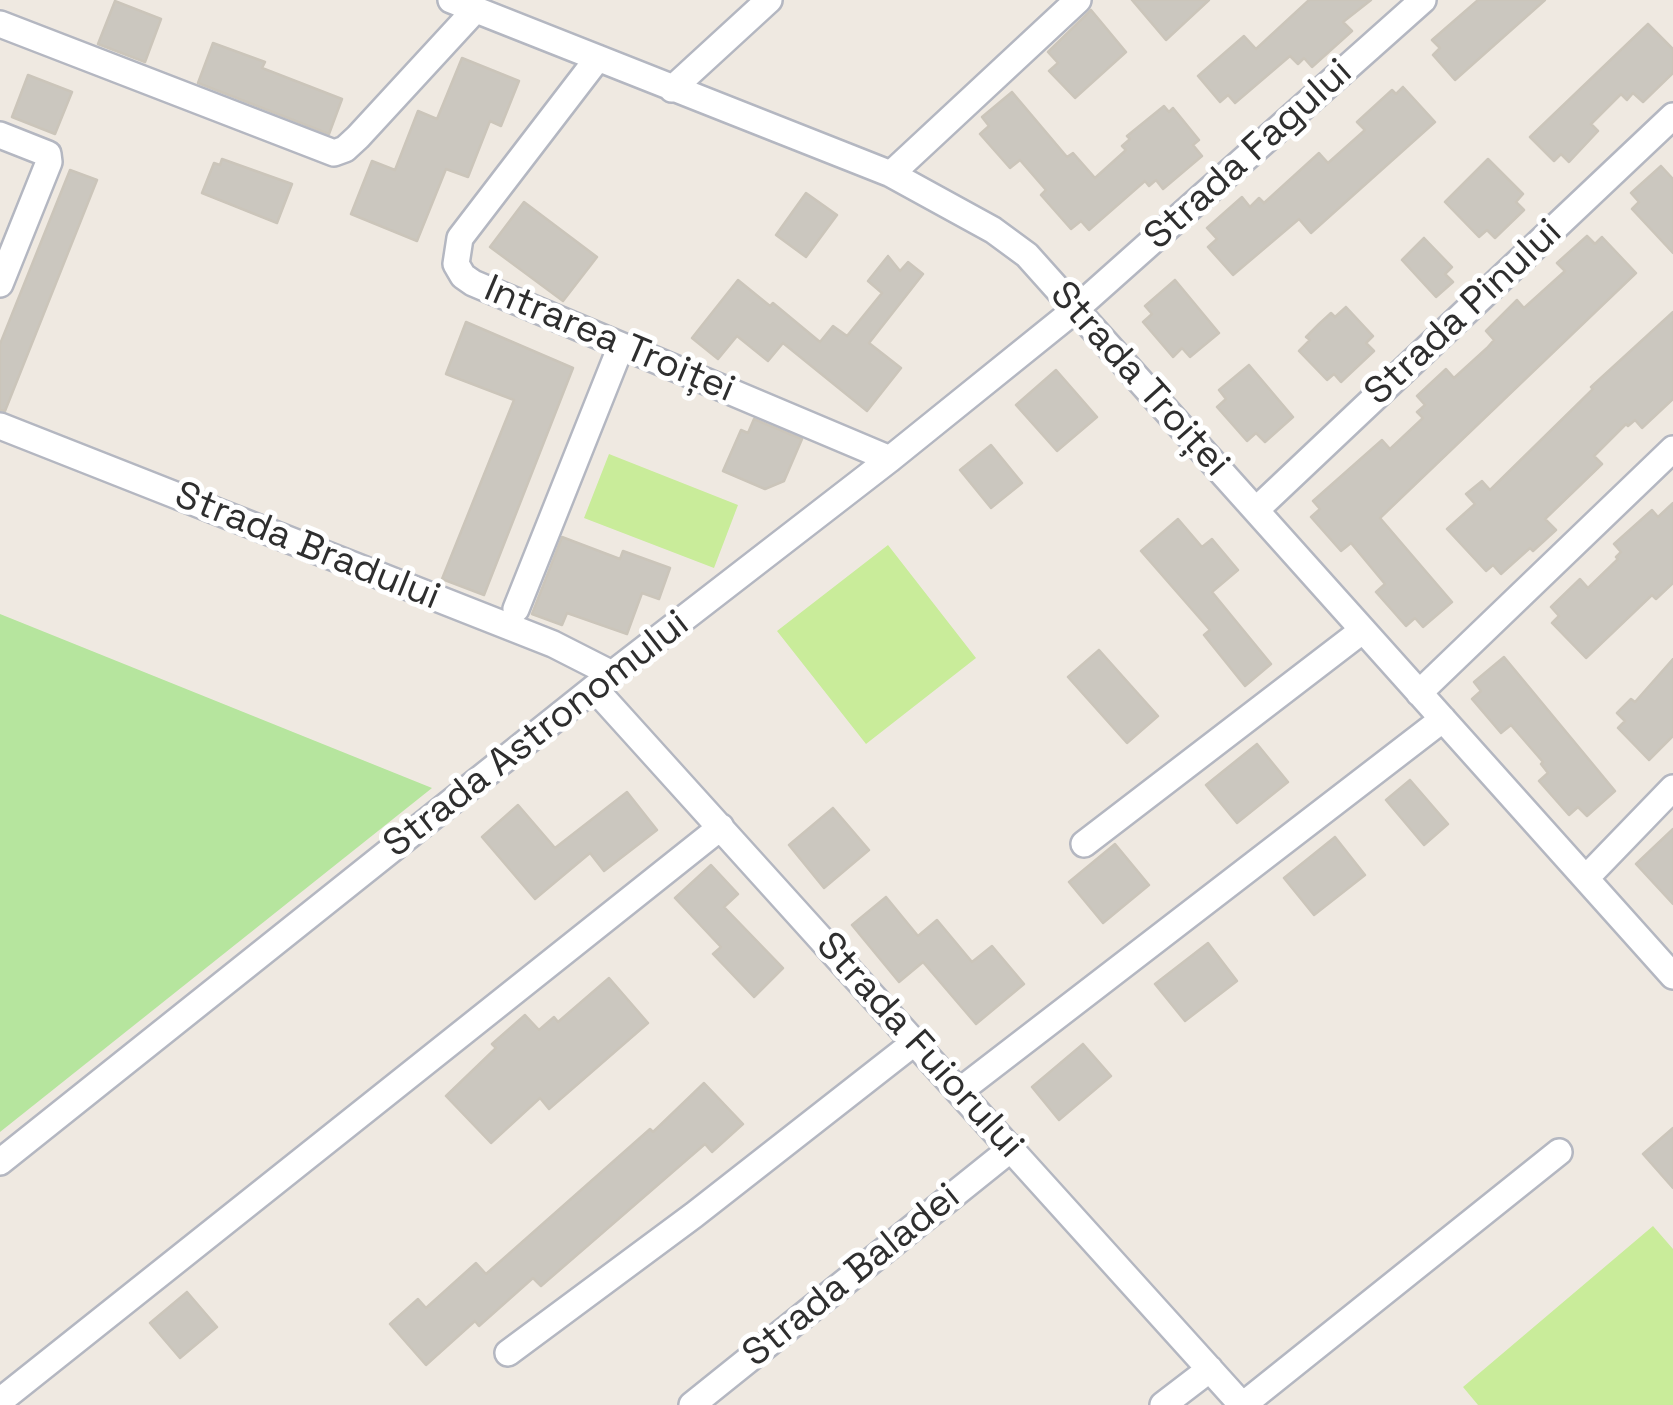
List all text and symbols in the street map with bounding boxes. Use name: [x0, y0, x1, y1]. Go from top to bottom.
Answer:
street label: Strada Fagului: [1136, 50, 1362, 260]
street label: Strada Pinului: [1356, 210, 1572, 416]
street label: Intrarea Troiței: [477, 267, 741, 413]
street label: Strada Troiței: [1040, 273, 1238, 487]
street label: Strada Bradului: [168, 473, 446, 621]
street label: Strada Astronomului: [375, 602, 699, 868]
street label: Strada Fuiorului: [806, 924, 1032, 1168]
street label: Strada Baladei: [734, 1175, 970, 1377]

